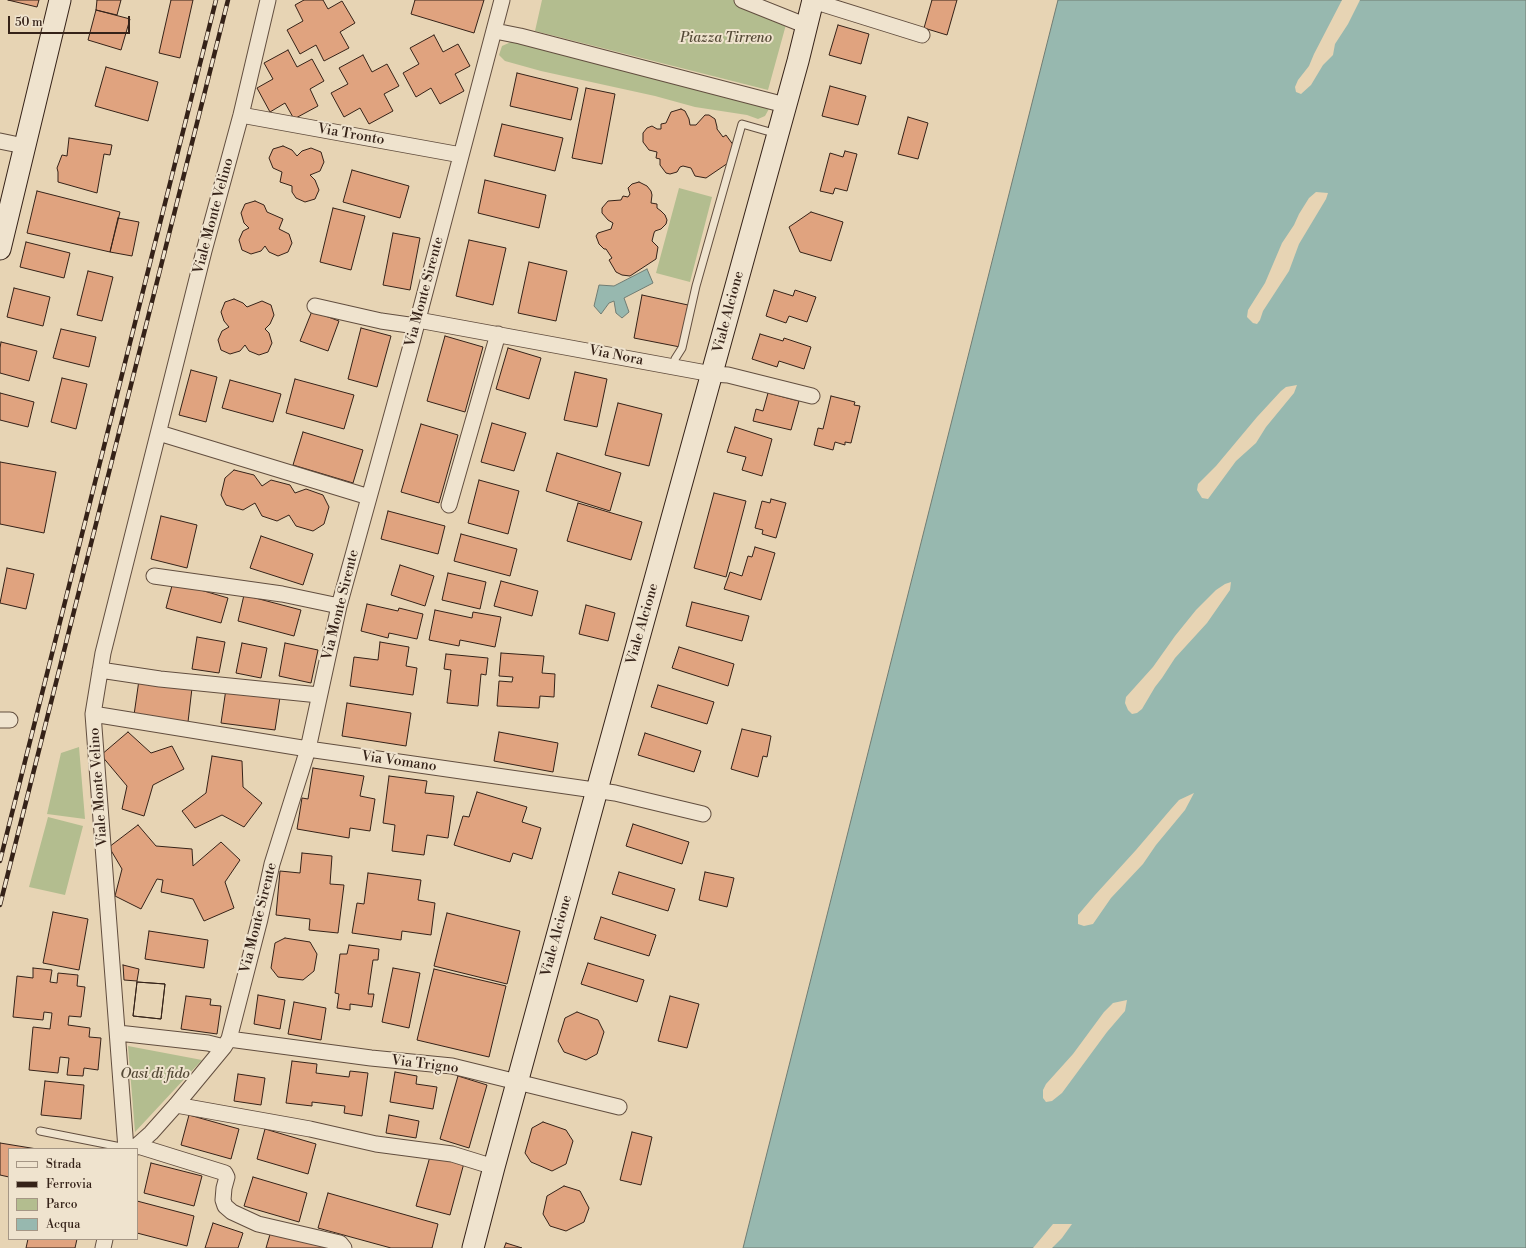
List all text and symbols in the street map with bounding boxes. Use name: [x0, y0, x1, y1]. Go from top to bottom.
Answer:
scale bar: [10, 8, 132, 34]
text: 50 m: [15, 15, 43, 30]
park label: Piazza Tirreno: [680, 31, 772, 47]
street label: Via Tronto: [316, 121, 386, 149]
street label: Viale Monte Velino: [190, 156, 238, 276]
street label: Via Monte Sirente: [402, 235, 448, 349]
street label: Viale Alcione: [710, 269, 748, 355]
street label: Via Nora: [587, 343, 645, 369]
street label: Via Monte Sirente: [319, 548, 363, 662]
street label: Viale Alcione: [623, 581, 663, 667]
street label: Viale Monte Velino: [86, 727, 112, 847]
street label: Via Vomano: [360, 748, 438, 776]
street label: Via Monte Sirente: [237, 861, 281, 975]
street label: Viale Alcione: [538, 893, 576, 979]
street label: Via Trigno: [390, 1053, 460, 1077]
park label: Oasi di fido: [120, 1067, 190, 1083]
legend: [8, 1148, 138, 1240]
text: Strada: [46, 1157, 81, 1172]
text: Ferrovia: [46, 1177, 92, 1192]
text: Parco: [46, 1197, 78, 1212]
text: Acqua: [46, 1217, 80, 1232]

